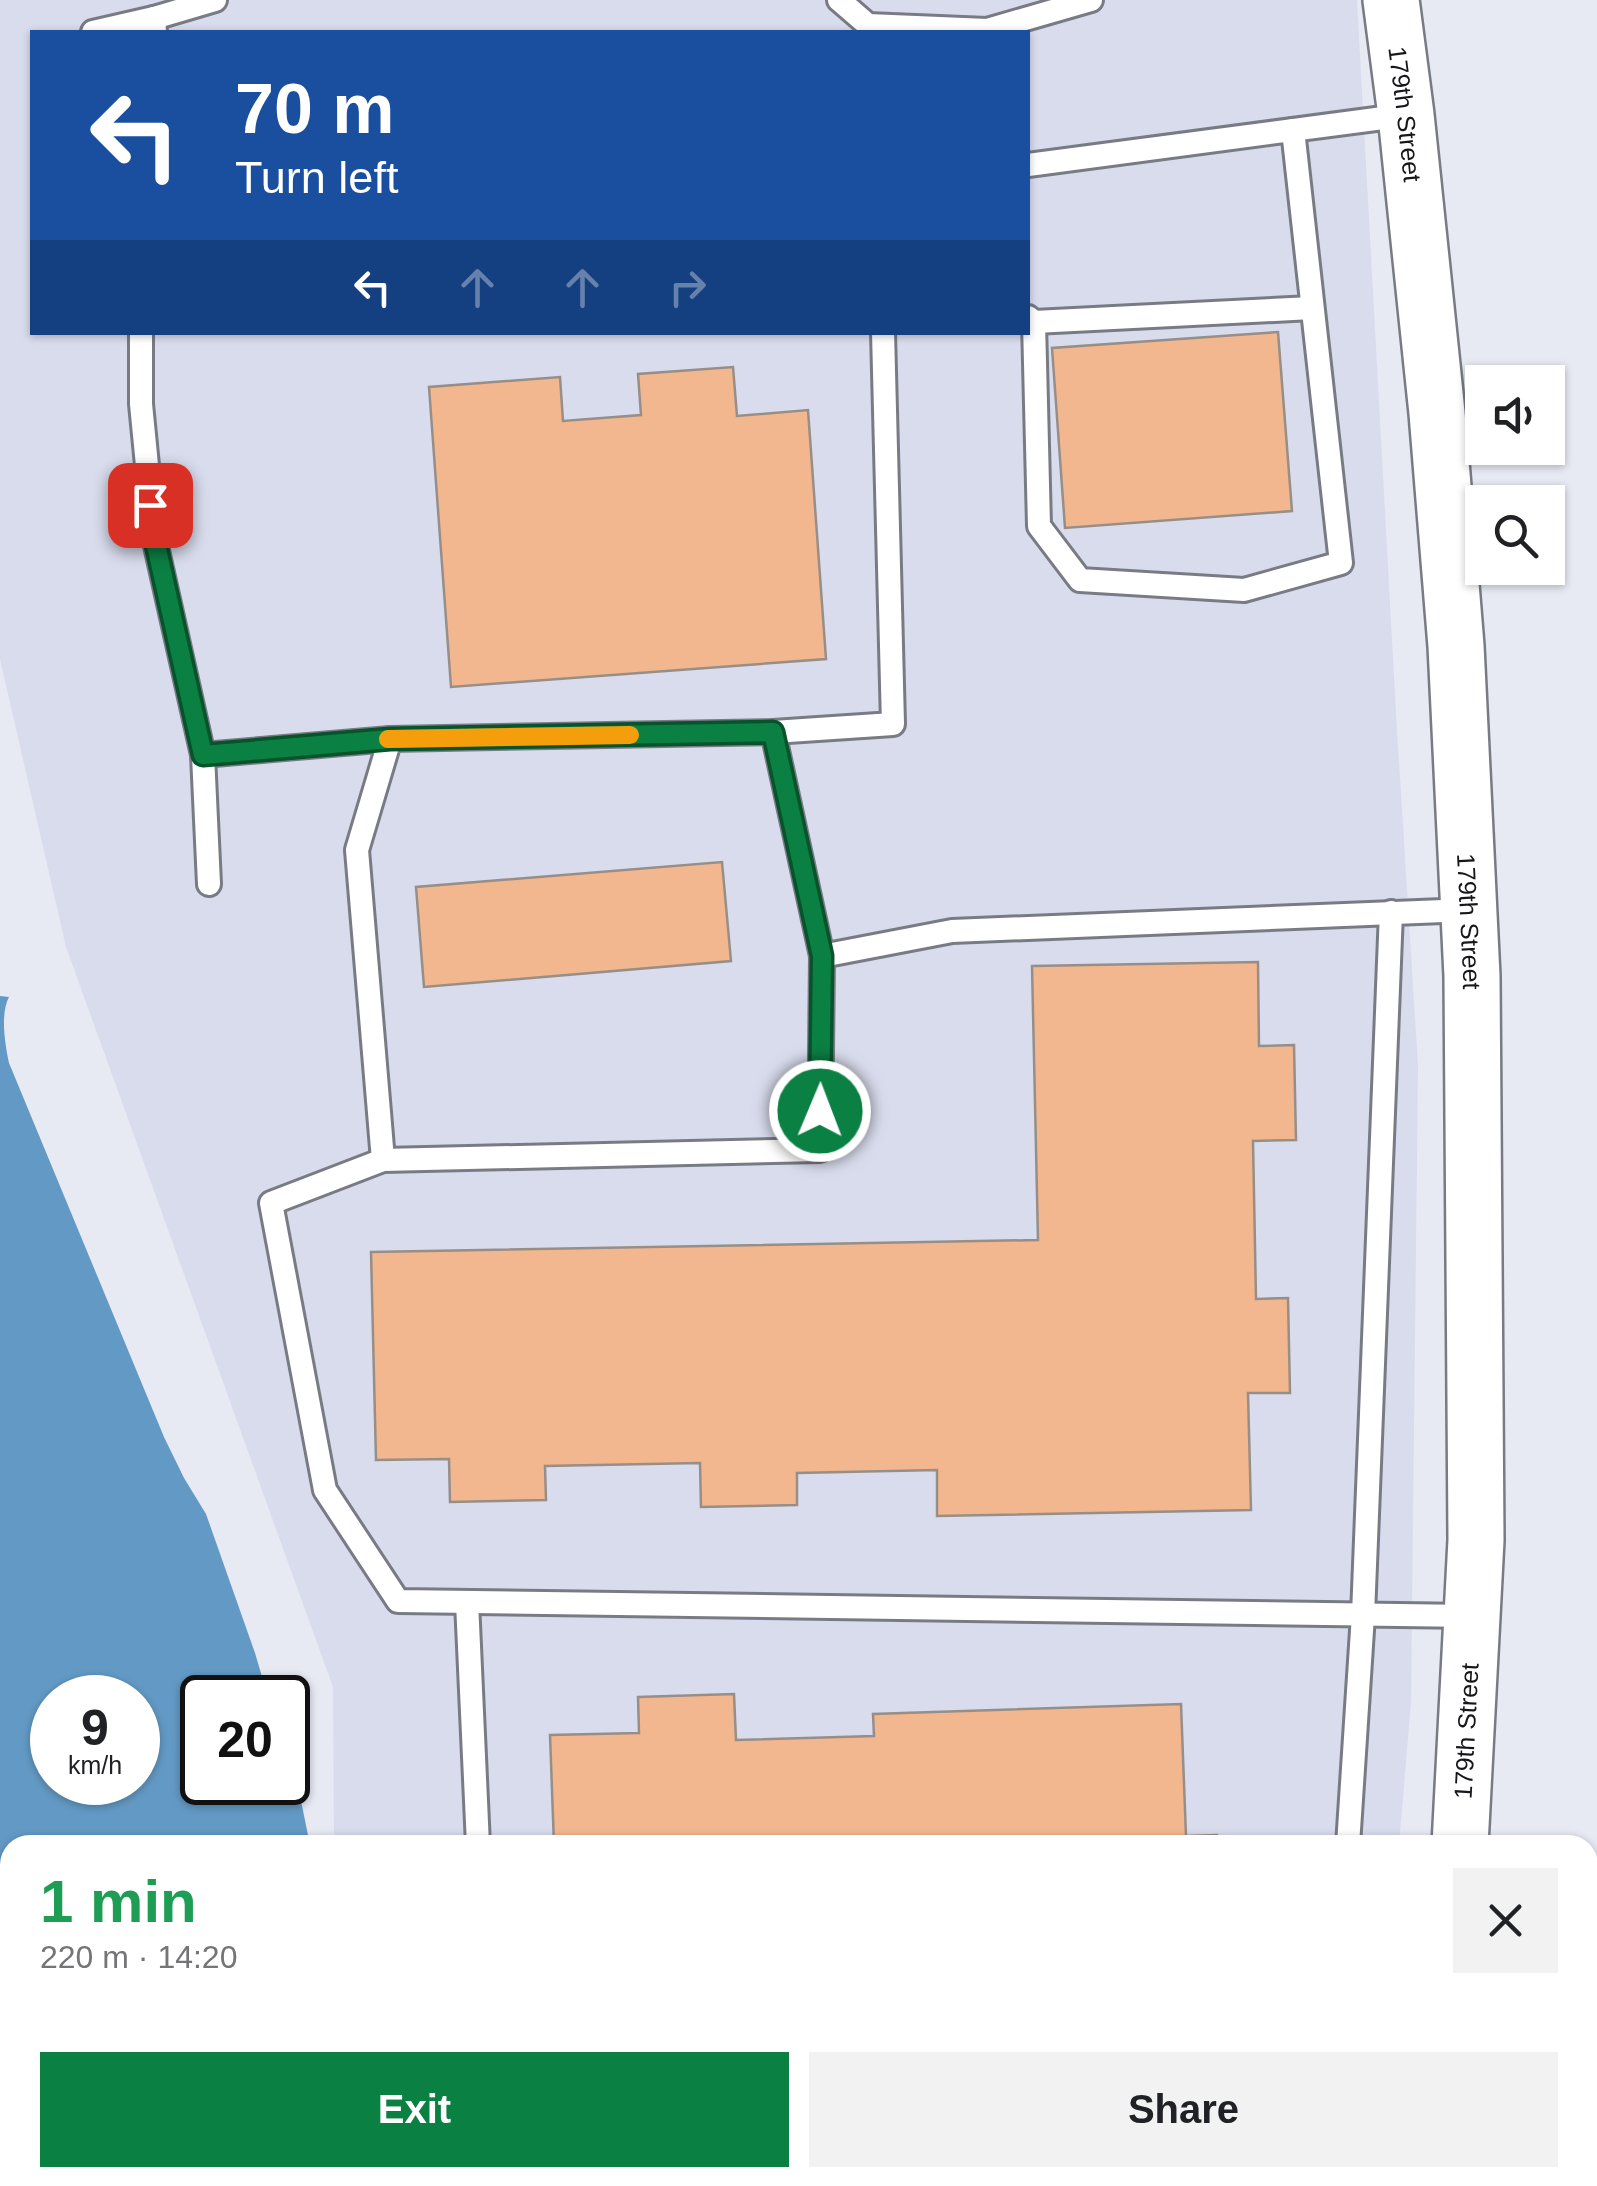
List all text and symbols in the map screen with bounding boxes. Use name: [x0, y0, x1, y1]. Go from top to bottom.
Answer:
street label: 179th Street: [1383, 45, 1427, 183]
icon: left: [70, 70, 200, 200]
text: 70 m: [235, 70, 395, 148]
text: Turn left: [235, 152, 398, 203]
icon: left: [345, 260, 400, 315]
icon: ahead: [450, 260, 505, 315]
icon: ahead: [555, 260, 610, 315]
icon: right: [660, 260, 715, 315]
map controls: [1465, 365, 1565, 585]
button: sound: [1465, 365, 1565, 465]
pin: [108, 463, 193, 548]
icon: arrive: [123, 478, 178, 533]
button: search: [1465, 485, 1565, 585]
street label: 179th Street: [1452, 853, 1486, 990]
position arrow: [768, 1059, 872, 1163]
street label: 179th Street: [1448, 1662, 1484, 1800]
speed limit sign: 20: [180, 1675, 310, 1805]
text: 9: [81, 1700, 109, 1756]
text: km/h: [68, 1751, 122, 1779]
text: 1 min: [40, 1868, 197, 1935]
button: close: [1453, 1868, 1558, 1973]
text: 220 m · 14:20: [40, 1939, 237, 1975]
button: Exit: [40, 2052, 789, 2167]
button: Share: [809, 2052, 1558, 2167]

